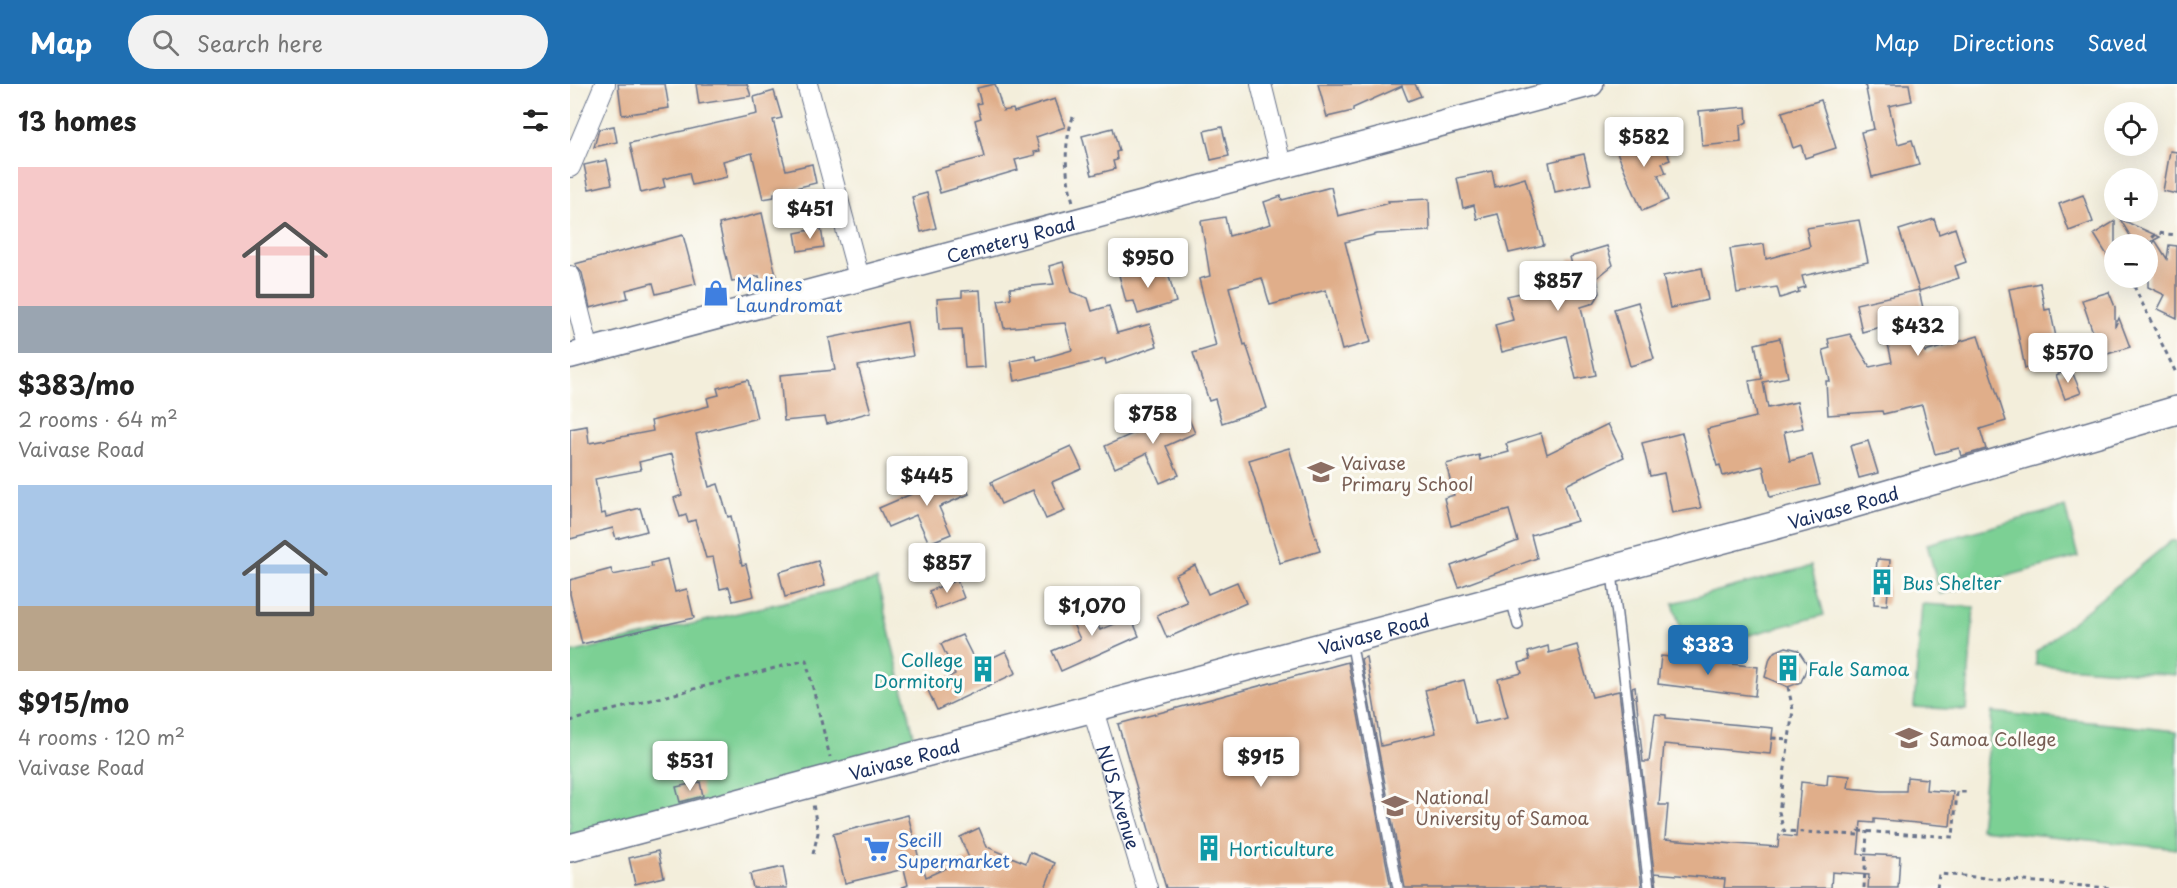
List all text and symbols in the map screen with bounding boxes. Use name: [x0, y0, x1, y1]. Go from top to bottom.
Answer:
search box: [128, 15, 548, 69]
text: Map: [30, 21, 92, 64]
icon: search: [149, 26, 182, 59]
text: Search here: [197, 26, 323, 59]
text: Map: [1874, 26, 1919, 58]
text: Directions: [1952, 26, 2054, 58]
text: Saved: [2087, 26, 2147, 58]
text: 13 homes: [18, 101, 136, 140]
map controls: [2104, 102, 2158, 288]
button: locate: [2104, 102, 2158, 156]
icon: filters: [519, 104, 552, 137]
pin: $582: [1608, 117, 1680, 168]
text: $582: [1619, 121, 1669, 151]
button: +: [2104, 168, 2158, 222]
pin: $451: [774, 189, 846, 240]
text: $451: [787, 193, 833, 223]
icon: home: [231, 206, 339, 314]
street label: Cemetery Road: [943, 209, 1078, 269]
button: −: [2104, 234, 2158, 288]
pin: $950: [1112, 238, 1184, 289]
text: $950: [1122, 242, 1174, 272]
pin: $857: [1522, 261, 1594, 312]
text: $857: [1533, 265, 1583, 295]
place label: Malines Laundromat: [736, 270, 843, 318]
shop icon: Malines Laundromat: [701, 278, 731, 308]
pin: $432: [1882, 306, 1954, 357]
text: $432: [1892, 310, 1944, 340]
pin: $570: [2032, 333, 2104, 384]
text: $570: [2042, 337, 2094, 367]
text: $383/mo: [18, 365, 135, 404]
pin: $758: [1117, 394, 1189, 445]
text: $758: [1128, 398, 1178, 428]
text: 2 rooms · 64 m²: [18, 404, 178, 434]
text: Vaivase Road: [18, 434, 145, 464]
place label: Vaivase Primary School: [1341, 449, 1473, 497]
pin: $445: [891, 456, 963, 507]
school or university icon: Vaivase Primary School: [1306, 457, 1336, 487]
text: $445: [901, 460, 953, 490]
street label: Vaivase Road: [1785, 478, 1902, 535]
icon: home: [231, 524, 339, 632]
pin: $857: [911, 543, 983, 594]
text: $857: [922, 547, 972, 577]
building icon: Bus Shelter: [1867, 567, 1897, 597]
place label: Bus Shelter: [1902, 569, 2002, 596]
pin: $1,070: [1043, 586, 1141, 637]
text: $1,070: [1058, 590, 1126, 620]
street label: Vaivase Road: [1315, 605, 1432, 661]
pin: $383: [1672, 625, 1744, 676]
text: $383: [1682, 629, 1734, 659]
place label: College Dormitory: [874, 646, 963, 694]
building icon: Fale Samoa: [1773, 653, 1803, 683]
building icon: College Dormitory: [968, 654, 998, 684]
place label: Fale Samoa: [1808, 655, 1909, 682]
text: $915/mo: [18, 683, 129, 722]
text: 4 rooms · 120 m²: [18, 722, 185, 752]
school or university icon: Samoa College: [1894, 723, 1924, 753]
place label: Samoa College: [1929, 725, 2056, 752]
street label: Vaivase Road: [846, 731, 963, 786]
pin: $915: [1225, 737, 1297, 788]
pin: $531: [654, 741, 726, 792]
text: $915: [1237, 741, 1285, 771]
street label: NUS Avenue: [1091, 742, 1148, 853]
text: $531: [667, 745, 713, 775]
text: Vaivase Road: [18, 752, 145, 782]
place label: National University of Samoa: [1415, 783, 1590, 831]
school or university icon: National University of Samoa: [1380, 791, 1410, 821]
place label: Secill Supermarket: [897, 826, 1010, 874]
building icon: Horticulture: [1194, 833, 1224, 863]
supermarket icon: Secill Supermarket: [862, 834, 892, 864]
place label: Horticulture: [1229, 835, 1334, 862]

